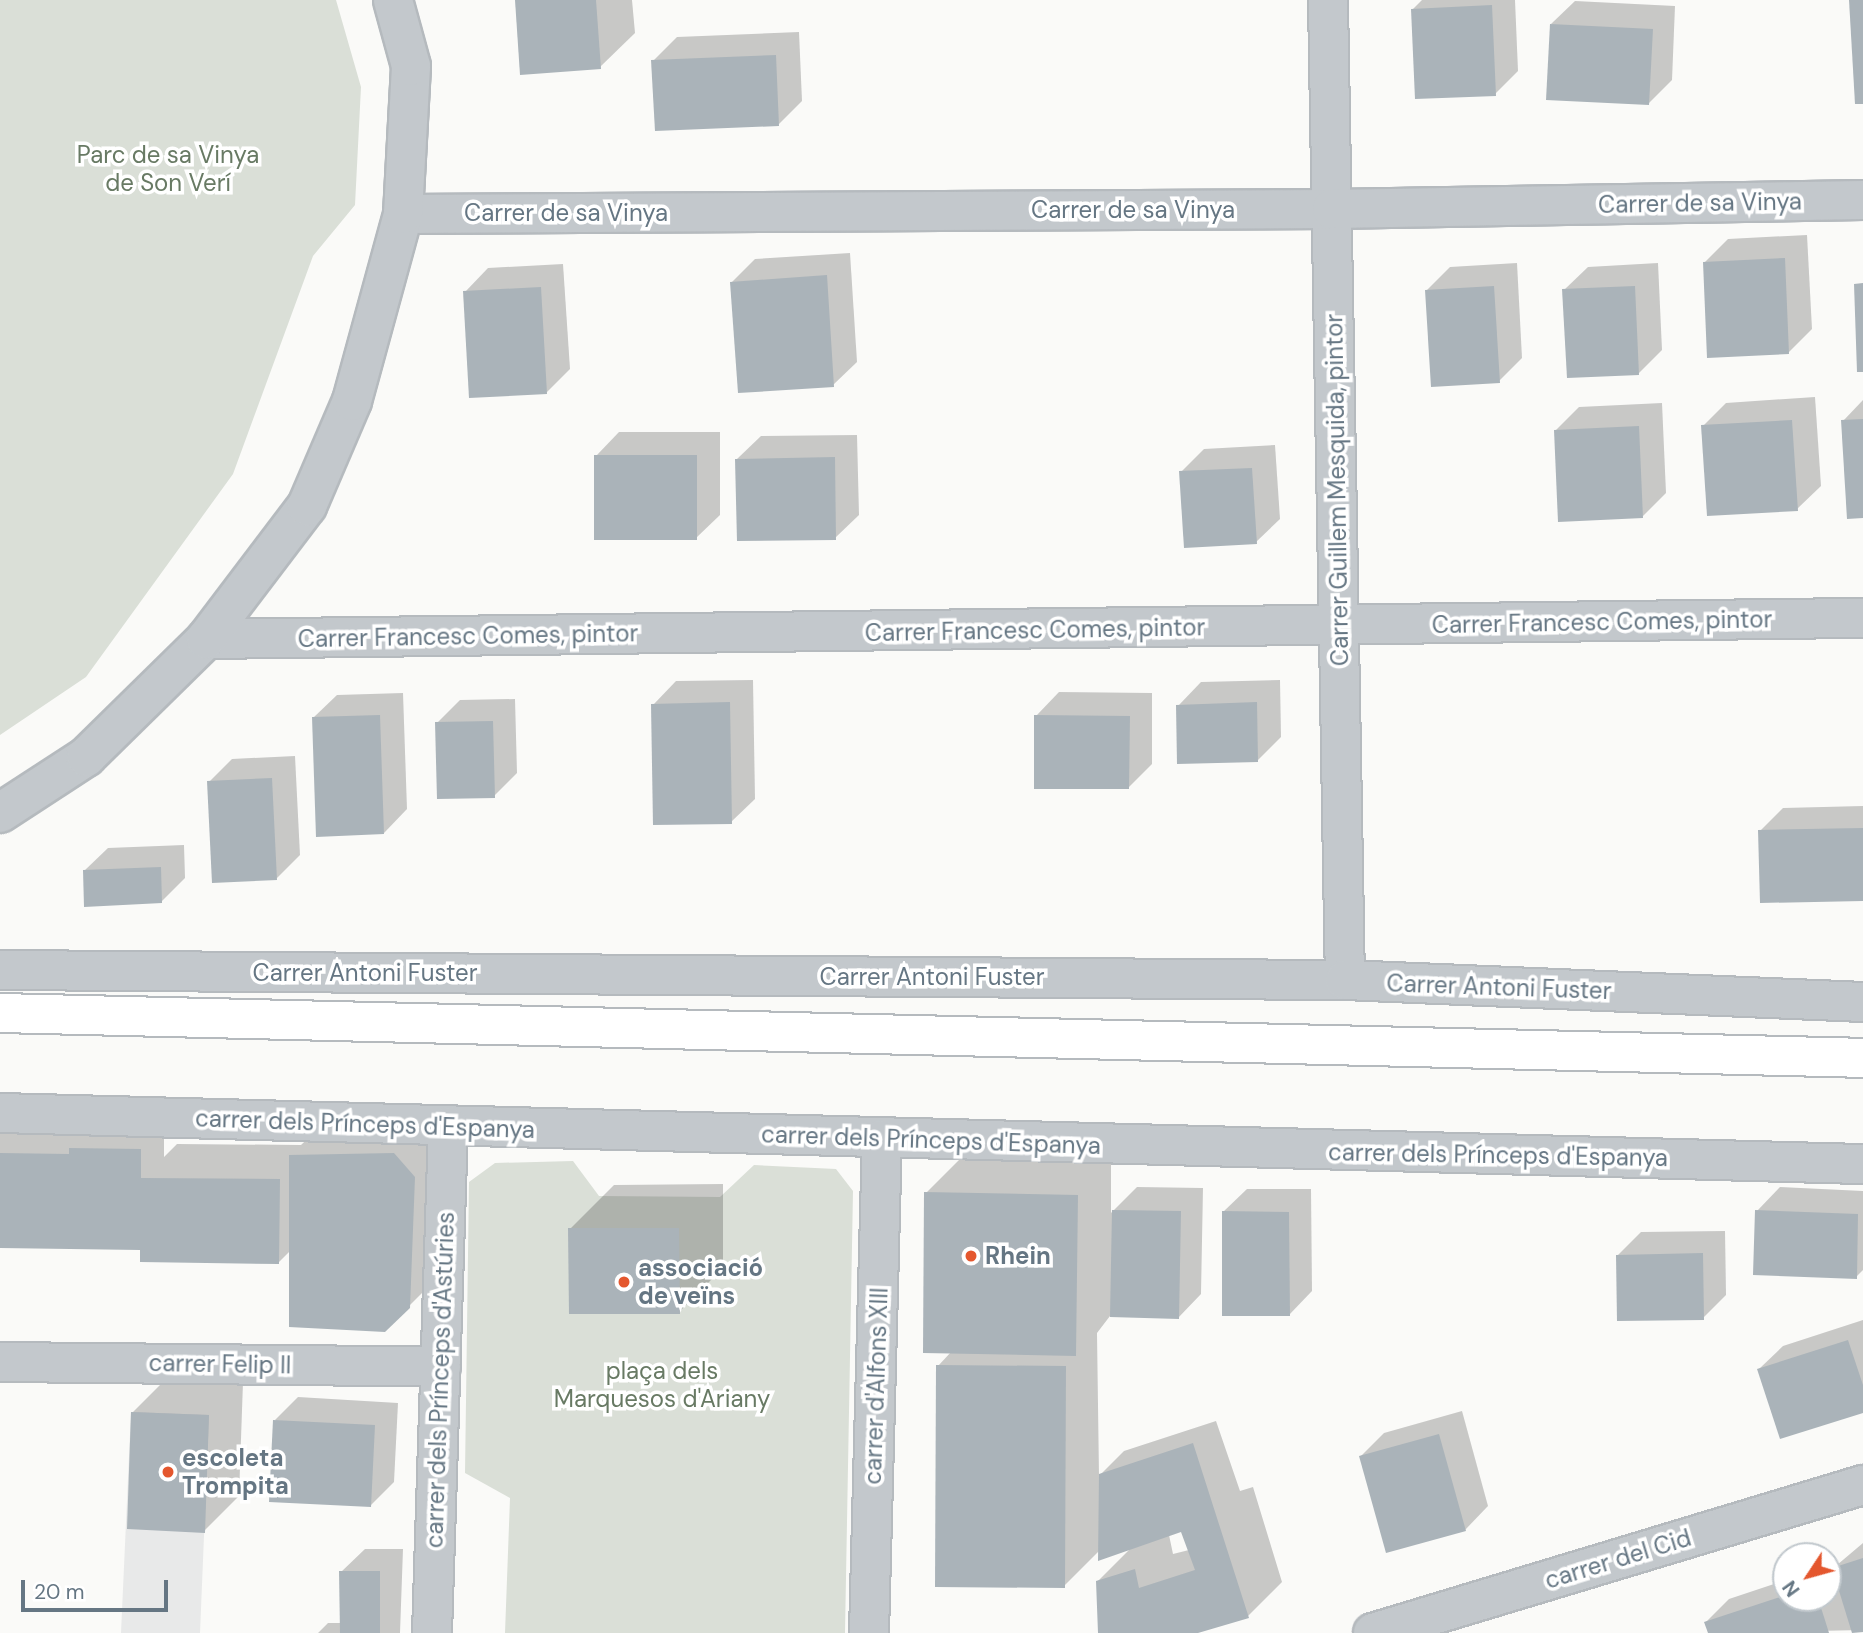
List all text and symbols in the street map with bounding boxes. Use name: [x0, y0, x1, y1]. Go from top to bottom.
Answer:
park label: Parc de sa Vinya de Son Verí: [77, 141, 259, 197]
street label: Carrer de sa Vinya: [1598, 187, 1802, 219]
street label: Carrer de sa Vinya: [1031, 196, 1235, 224]
street label: Carrer de sa Vinya: [464, 199, 668, 227]
street label: Carrer Guillem Mesquida, pintor: [1320, 314, 1354, 666]
street label: Carrer Francesc Comes, pintor: [1432, 605, 1772, 639]
street label: Carrer Francesc Comes, pintor: [865, 613, 1205, 647]
street label: Carrer Francesc Comes, pintor: [298, 619, 638, 653]
street label: Carrer Antoni Fuster: [252, 959, 478, 987]
street label: Carrer Antoni Fuster: [819, 963, 1045, 991]
street label: Carrer Antoni Fuster: [1386, 969, 1612, 1005]
street label: carrer dels Prínceps d'Espanya: [195, 1104, 535, 1144]
street label: carrer dels Prínceps d'Espanya: [761, 1120, 1101, 1160]
street label: carrer dels Prínceps d'Espanya: [1328, 1138, 1668, 1172]
street label: carrer dels Prínceps d'Astúries: [420, 1211, 460, 1549]
place label: Rhein: [985, 1242, 1051, 1270]
marker: Rhein: [963, 1248, 979, 1264]
place label: associació de veïns: [638, 1254, 763, 1310]
marker: associació de veïns: [616, 1274, 632, 1290]
street label: carrer d'Alfons XIII: [858, 1287, 894, 1485]
street label: carrer Felip II: [148, 1348, 292, 1380]
park label: plaça dels Marquesos d'Ariany: [554, 1357, 770, 1413]
place label: escoleta Trompita: [182, 1444, 289, 1500]
marker: escoleta Trompita: [160, 1464, 176, 1480]
street label: carrer del Cid: [1541, 1523, 1695, 1595]
north arrow: [1772, 1542, 1842, 1612]
scale bar: [24, 1566, 172, 1610]
text: N: [1777, 1576, 1805, 1601]
text: 20 m: [34, 1578, 85, 1606]

